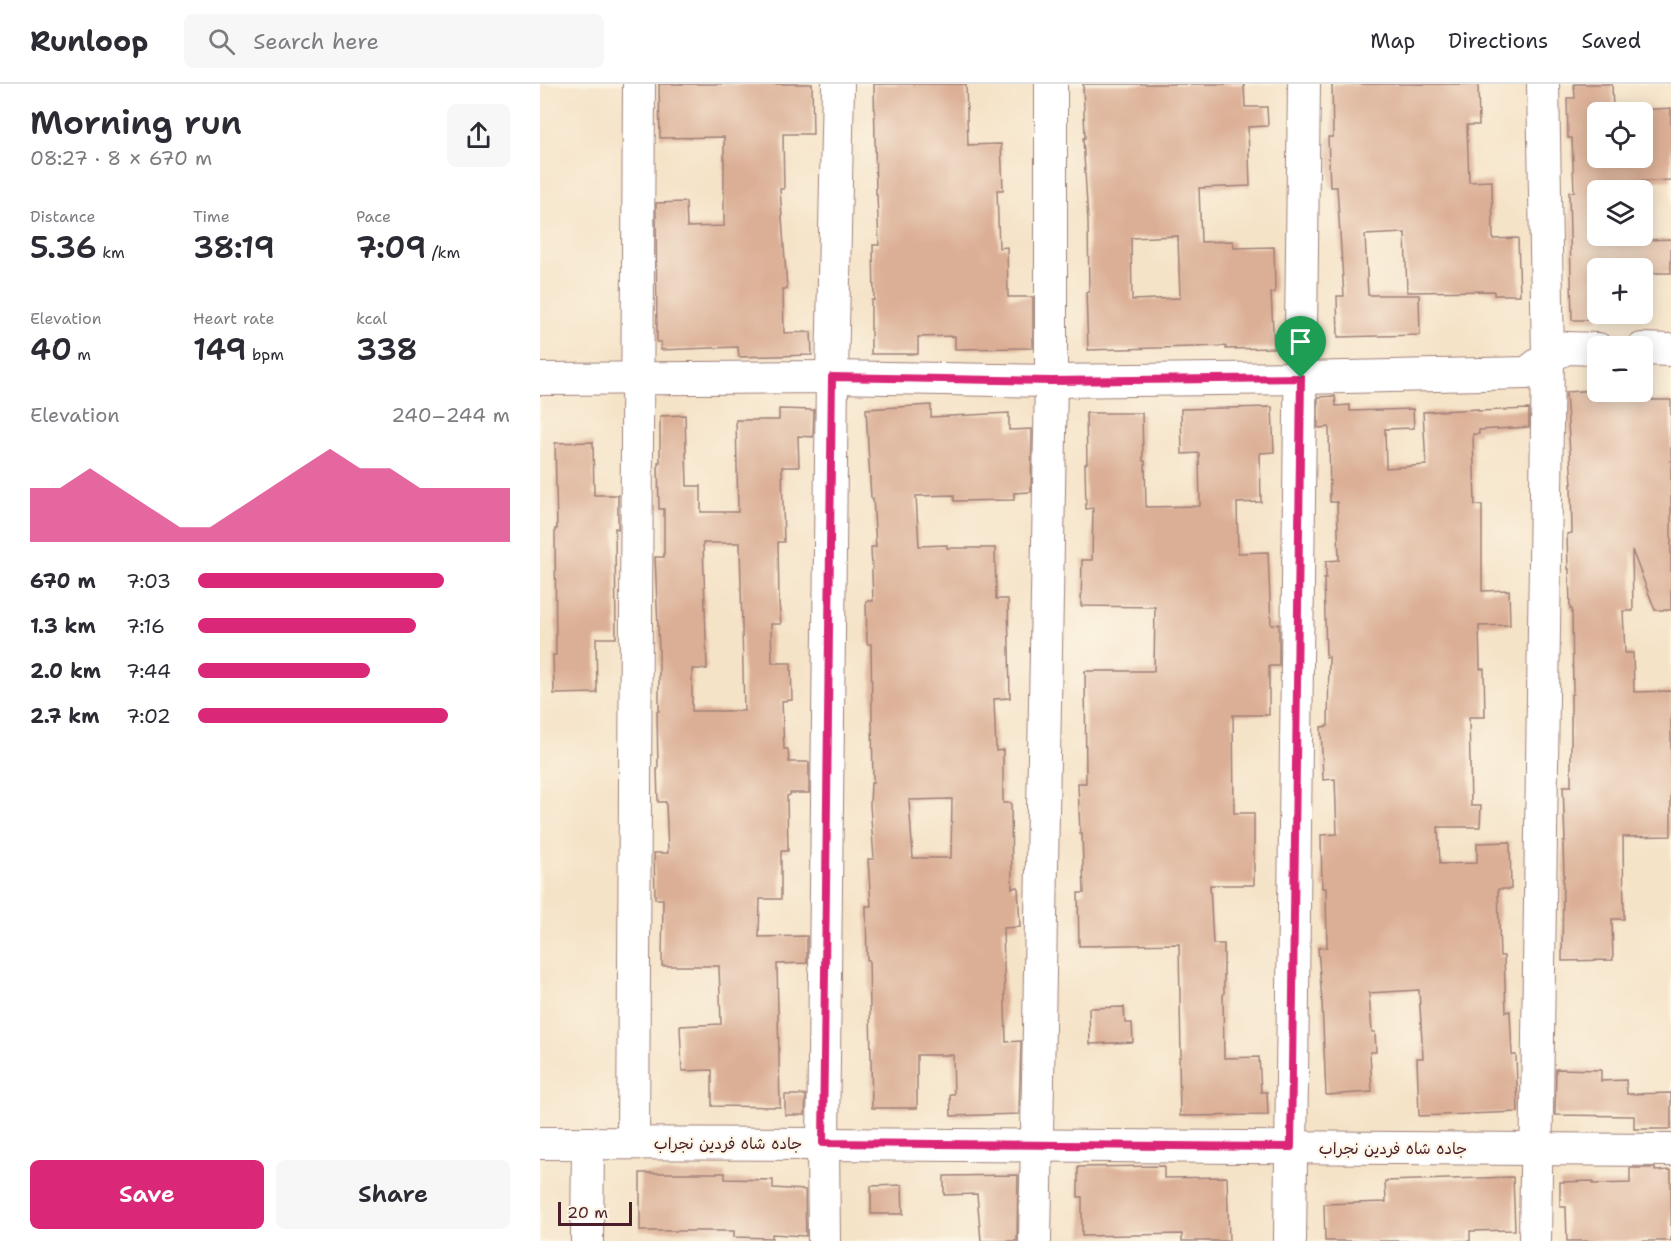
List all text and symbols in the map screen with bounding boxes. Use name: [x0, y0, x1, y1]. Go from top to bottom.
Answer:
search box: [184, 14, 604, 68]
text: Runloop: [30, 22, 148, 60]
icon: search: [205, 25, 238, 58]
text: Search here: [253, 27, 379, 56]
text: Map: [1370, 27, 1415, 55]
text: Directions: [1448, 27, 1548, 55]
text: Saved: [1581, 27, 1641, 55]
text: Morning run: [30, 100, 242, 145]
map controls: [1587, 102, 1653, 402]
button: locate: [1587, 102, 1653, 168]
button: share: [447, 104, 510, 167]
text: 08:27 · 8 × 670 m: [30, 145, 212, 171]
button: layers: [1587, 180, 1653, 246]
text: Distance: [30, 206, 96, 227]
text: Time: [193, 206, 230, 227]
text: Pace: [356, 206, 391, 227]
text: 5.36: [30, 227, 97, 268]
text: 38:19: [193, 227, 275, 268]
text: 7:09: [356, 227, 426, 268]
text: km: [97, 242, 125, 263]
text: /km: [426, 242, 460, 263]
button: +: [1587, 258, 1653, 324]
text: Elevation: [30, 308, 102, 329]
text: Heart rate: [193, 308, 275, 329]
text: kcal: [356, 308, 387, 329]
pin: [1275, 316, 1326, 378]
icon: arrive: [1284, 325, 1317, 358]
text: 40: [30, 329, 72, 370]
text: 149: [193, 329, 246, 370]
text: 338: [356, 329, 418, 370]
button: −: [1587, 336, 1653, 402]
text: m: [72, 344, 91, 365]
text: bpm: [246, 344, 284, 365]
text: Elevation: [30, 402, 120, 428]
text: 240–244 m: [391, 402, 510, 428]
text: 670 m: [30, 568, 96, 594]
text: 7:03: [126, 568, 171, 594]
text: 1.3 km: [30, 613, 96, 639]
text: 7:16: [126, 613, 165, 639]
text: 2.0 km: [30, 658, 101, 684]
text: 7:44: [126, 658, 171, 684]
text: 2.7 km: [30, 703, 99, 729]
text: 7:02: [126, 703, 171, 729]
street label: جاده شاه فردین نجراب: [654, 1133, 802, 1154]
street label: جاده شاه فردین نجراب: [1319, 1138, 1467, 1159]
button: Save: [30, 1160, 264, 1229]
button: Share: [276, 1160, 510, 1229]
scale bar: [558, 1199, 632, 1226]
text: 20 m: [567, 1202, 608, 1223]

